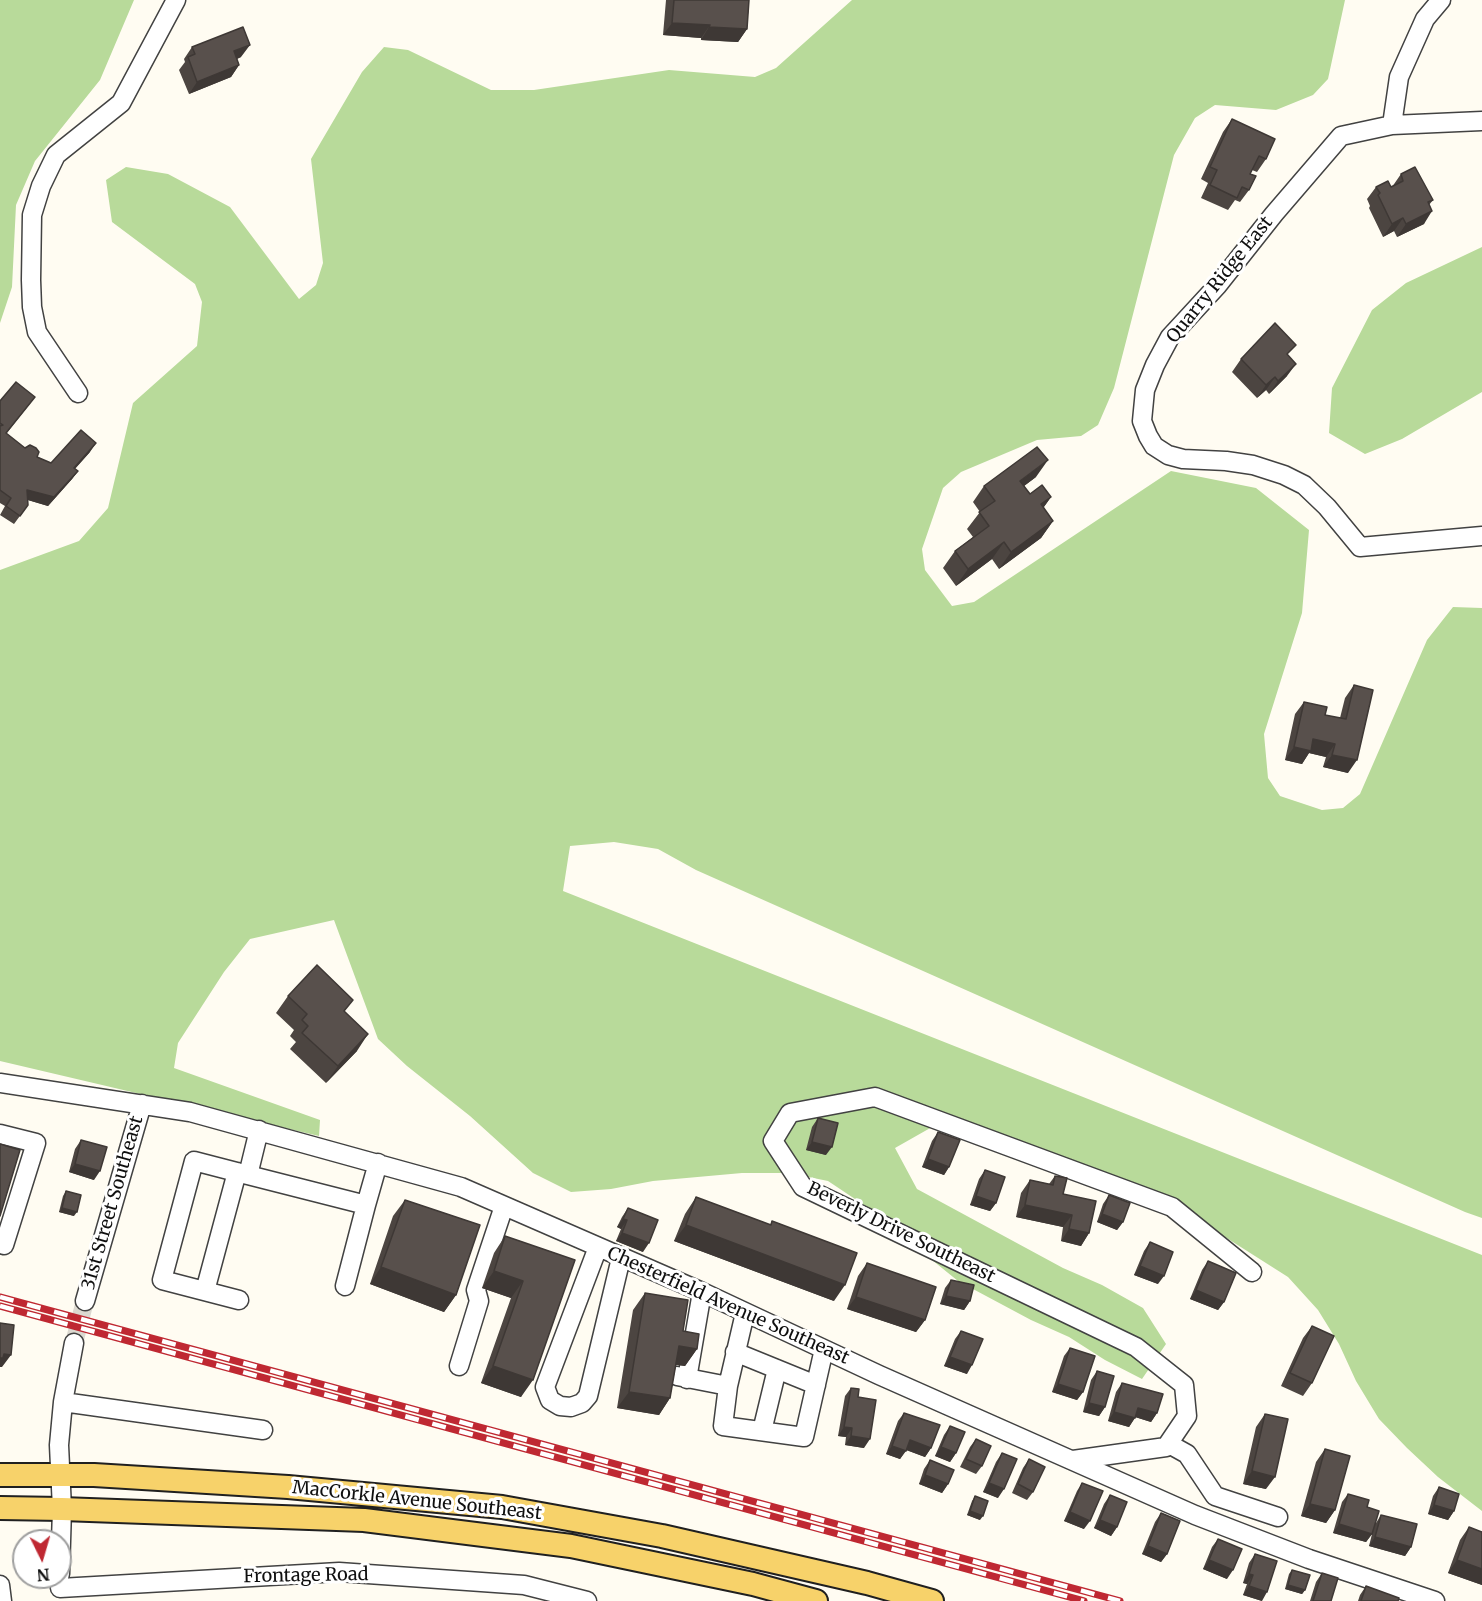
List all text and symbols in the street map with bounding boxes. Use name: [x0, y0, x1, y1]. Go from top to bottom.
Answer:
street label: Quarry Ridge East: [1162, 212, 1278, 348]
street label: 31st Street Southeast: [78, 1114, 148, 1292]
street label: Beverly Drive Southeast: [804, 1178, 998, 1288]
street label: Chesterfield Avenue Southeast: [604, 1243, 852, 1369]
street label: MacCorkle Avenue Southeast: [291, 1477, 543, 1525]
north arrow: [12, 1529, 72, 1589]
text: N: [36, 1564, 51, 1585]
street label: Frontage Road: [243, 1564, 369, 1588]

